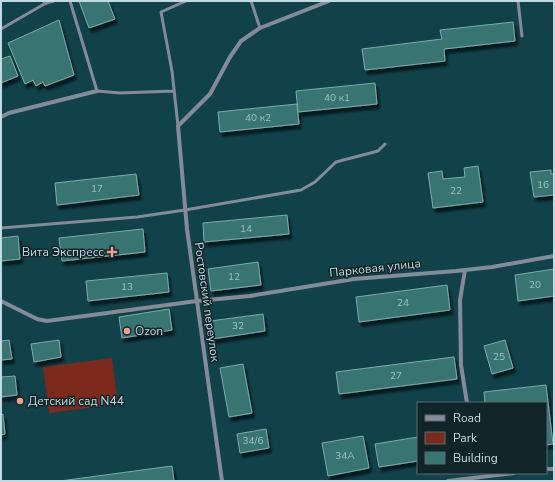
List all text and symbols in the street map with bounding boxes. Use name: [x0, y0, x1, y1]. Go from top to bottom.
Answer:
house number: 40 к1: [324, 91, 350, 105]
house number: 40 к2: [245, 111, 271, 125]
house number: 16: [537, 178, 549, 192]
house number: 17: [91, 182, 103, 196]
house number: 22: [450, 184, 462, 198]
house number: 14: [240, 222, 252, 236]
street label: Ростовский переулок: [191, 241, 223, 364]
place label: Вита Экспресс: [22, 244, 104, 260]
marker: Вита Экспресс: [107, 247, 117, 257]
street label: Парковая улица: [329, 255, 421, 281]
house number: 12: [228, 270, 240, 284]
house number: 20: [529, 278, 541, 292]
house number: 13: [121, 280, 133, 294]
house number: 24: [397, 296, 409, 310]
house number: 32: [232, 319, 244, 333]
place label: Ozon: [135, 323, 163, 339]
marker: Ozon: [122, 326, 132, 336]
house number: 25: [493, 350, 505, 364]
house number: 27: [390, 369, 402, 383]
place label: Детский сад N44: [28, 393, 124, 409]
marker: Детский сад N44: [15, 396, 25, 406]
legend: [417, 402, 547, 474]
text: Road: [453, 410, 481, 426]
text: Park: [453, 430, 478, 446]
house number: 34/6: [243, 434, 263, 448]
house number: 34А: [335, 449, 355, 463]
text: Building: [453, 450, 498, 466]

